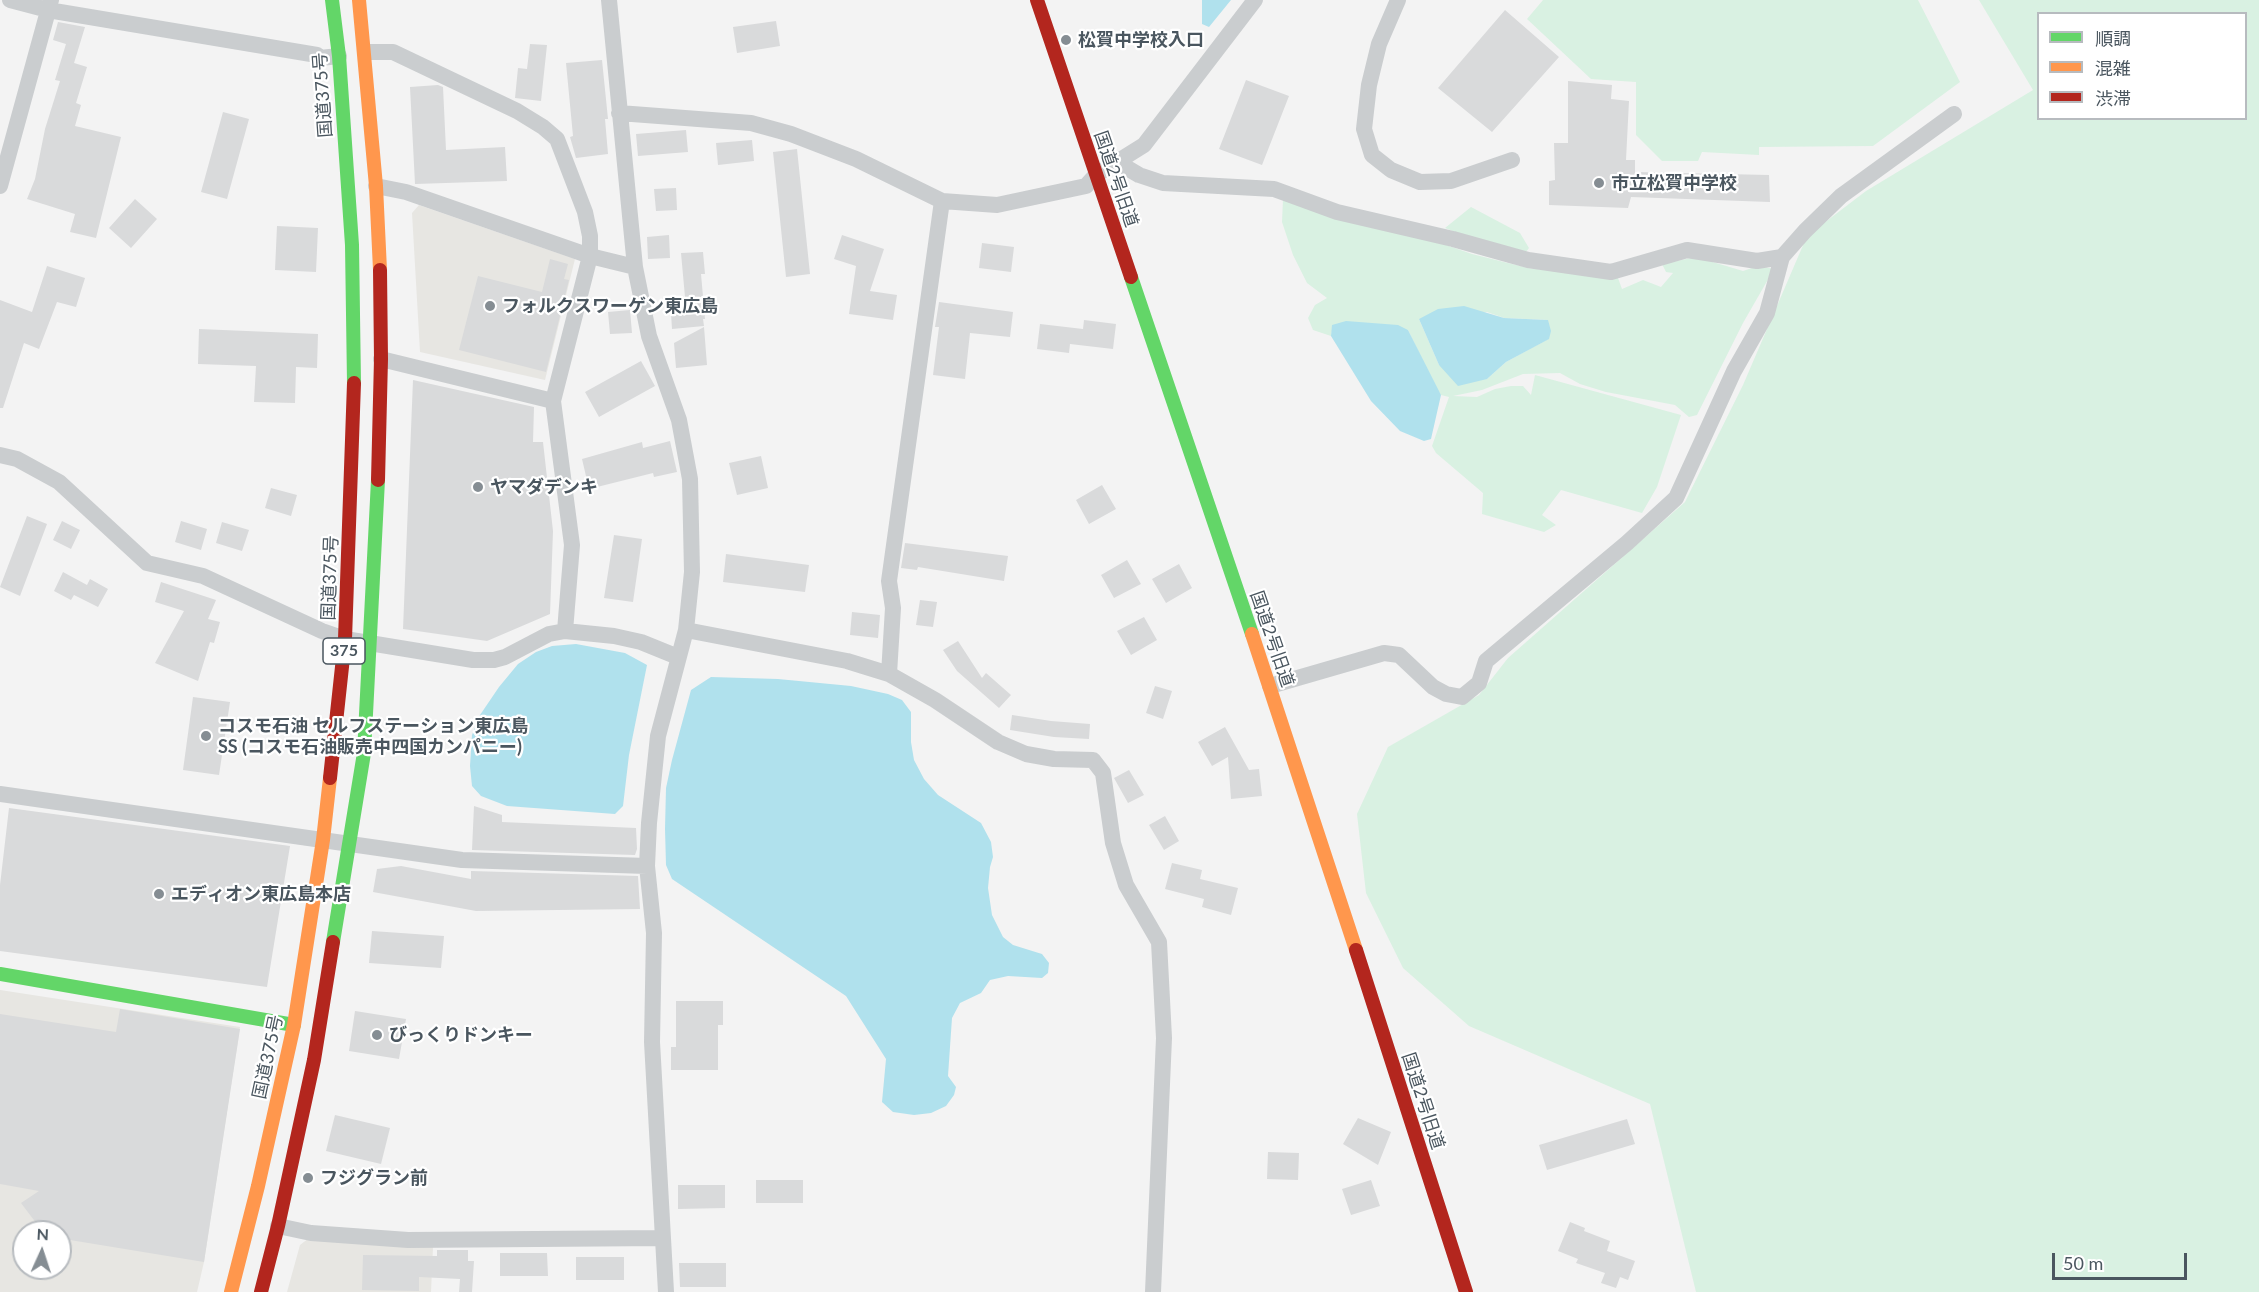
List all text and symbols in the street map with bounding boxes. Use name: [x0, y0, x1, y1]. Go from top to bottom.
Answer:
legend: [2037, 12, 2247, 120]
text: 順調: [2095, 27, 2131, 49]
place label: 松賀中学校入口: [1078, 29, 1204, 51]
marker: 松賀中学校入口: [1059, 33, 1073, 47]
street label: 国道375号: [309, 52, 337, 138]
text: 混雑: [2095, 57, 2131, 79]
text: 渋滞: [2095, 87, 2131, 109]
street label: 国道2号旧道: [1089, 128, 1143, 230]
place label: 市立松賀中学校: [1611, 172, 1737, 194]
marker: 市立松賀中学校: [1592, 176, 1606, 190]
place label: フォルクスワーゲン東広島: [502, 295, 718, 317]
marker: フォルクスワーゲン東広島: [483, 299, 497, 313]
place label: ヤマダデンキ: [490, 476, 598, 498]
marker: ヤマダデンキ: [471, 480, 485, 494]
street label: 国道375号: [318, 535, 342, 621]
street label: 国道2号旧道: [1245, 588, 1299, 690]
road number: 375: [323, 638, 365, 664]
place label: コスモ石油 セルフステーション東広島 SS (コスモ石油販売中四国カンパニー): [218, 715, 528, 758]
marker: コスモ石油 セルフステーション東広島 SS (コスモ石油販売中四国カンパニー): [199, 729, 213, 743]
place label: エディオン東広島本店: [171, 883, 351, 905]
marker: エディオン東広島本店: [152, 887, 166, 901]
street label: 国道375号: [249, 1013, 287, 1101]
place label: びっくりドンキー: [389, 1024, 533, 1046]
marker: びっくりドンキー: [370, 1028, 384, 1042]
street label: 国道2号旧道: [1397, 1050, 1449, 1152]
place label: フジグラン前: [320, 1167, 428, 1189]
marker: フジグラン前: [301, 1171, 315, 1185]
north arrow: [12, 1220, 72, 1280]
text: N: [36, 1224, 50, 1243]
scale bar: [2055, 1241, 2190, 1279]
text: 50 m: [2063, 1252, 2103, 1274]

